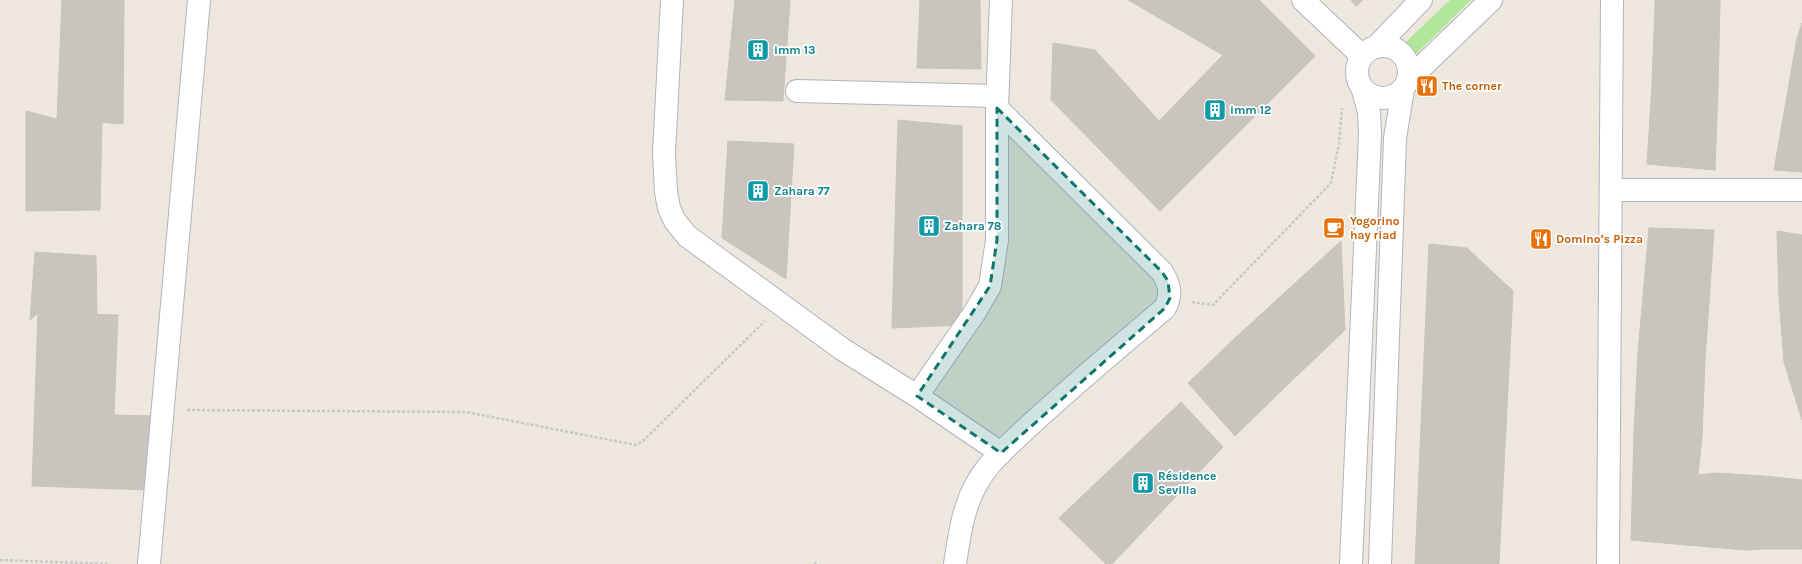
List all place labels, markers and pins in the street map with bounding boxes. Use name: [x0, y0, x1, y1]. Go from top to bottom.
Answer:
building icon: imm 13: [745, 37, 771, 63]
place label: imm 13: [774, 43, 816, 57]
restaurant icon: The corner: [1414, 73, 1440, 99]
place label: The corner: [1442, 79, 1502, 93]
building icon: imm 12: [1202, 97, 1228, 123]
place label: imm 12: [1230, 103, 1271, 117]
building icon: Zahara 77: [745, 178, 771, 204]
place label: Zahara 77: [774, 184, 830, 198]
building icon: Zahara 78: [916, 213, 942, 239]
place label: Yogorino hay riad: [1350, 214, 1400, 242]
cafe icon: Yogorino hay riad: [1321, 215, 1347, 241]
place label: Zahara 78: [944, 219, 1002, 233]
restaurant icon: Domino’s Pizza: [1528, 226, 1554, 252]
place label: Domino’s Pizza: [1556, 232, 1643, 246]
place label: Résidence Sevilla: [1158, 469, 1216, 497]
building icon: Résidence Sevilla: [1130, 470, 1156, 496]

